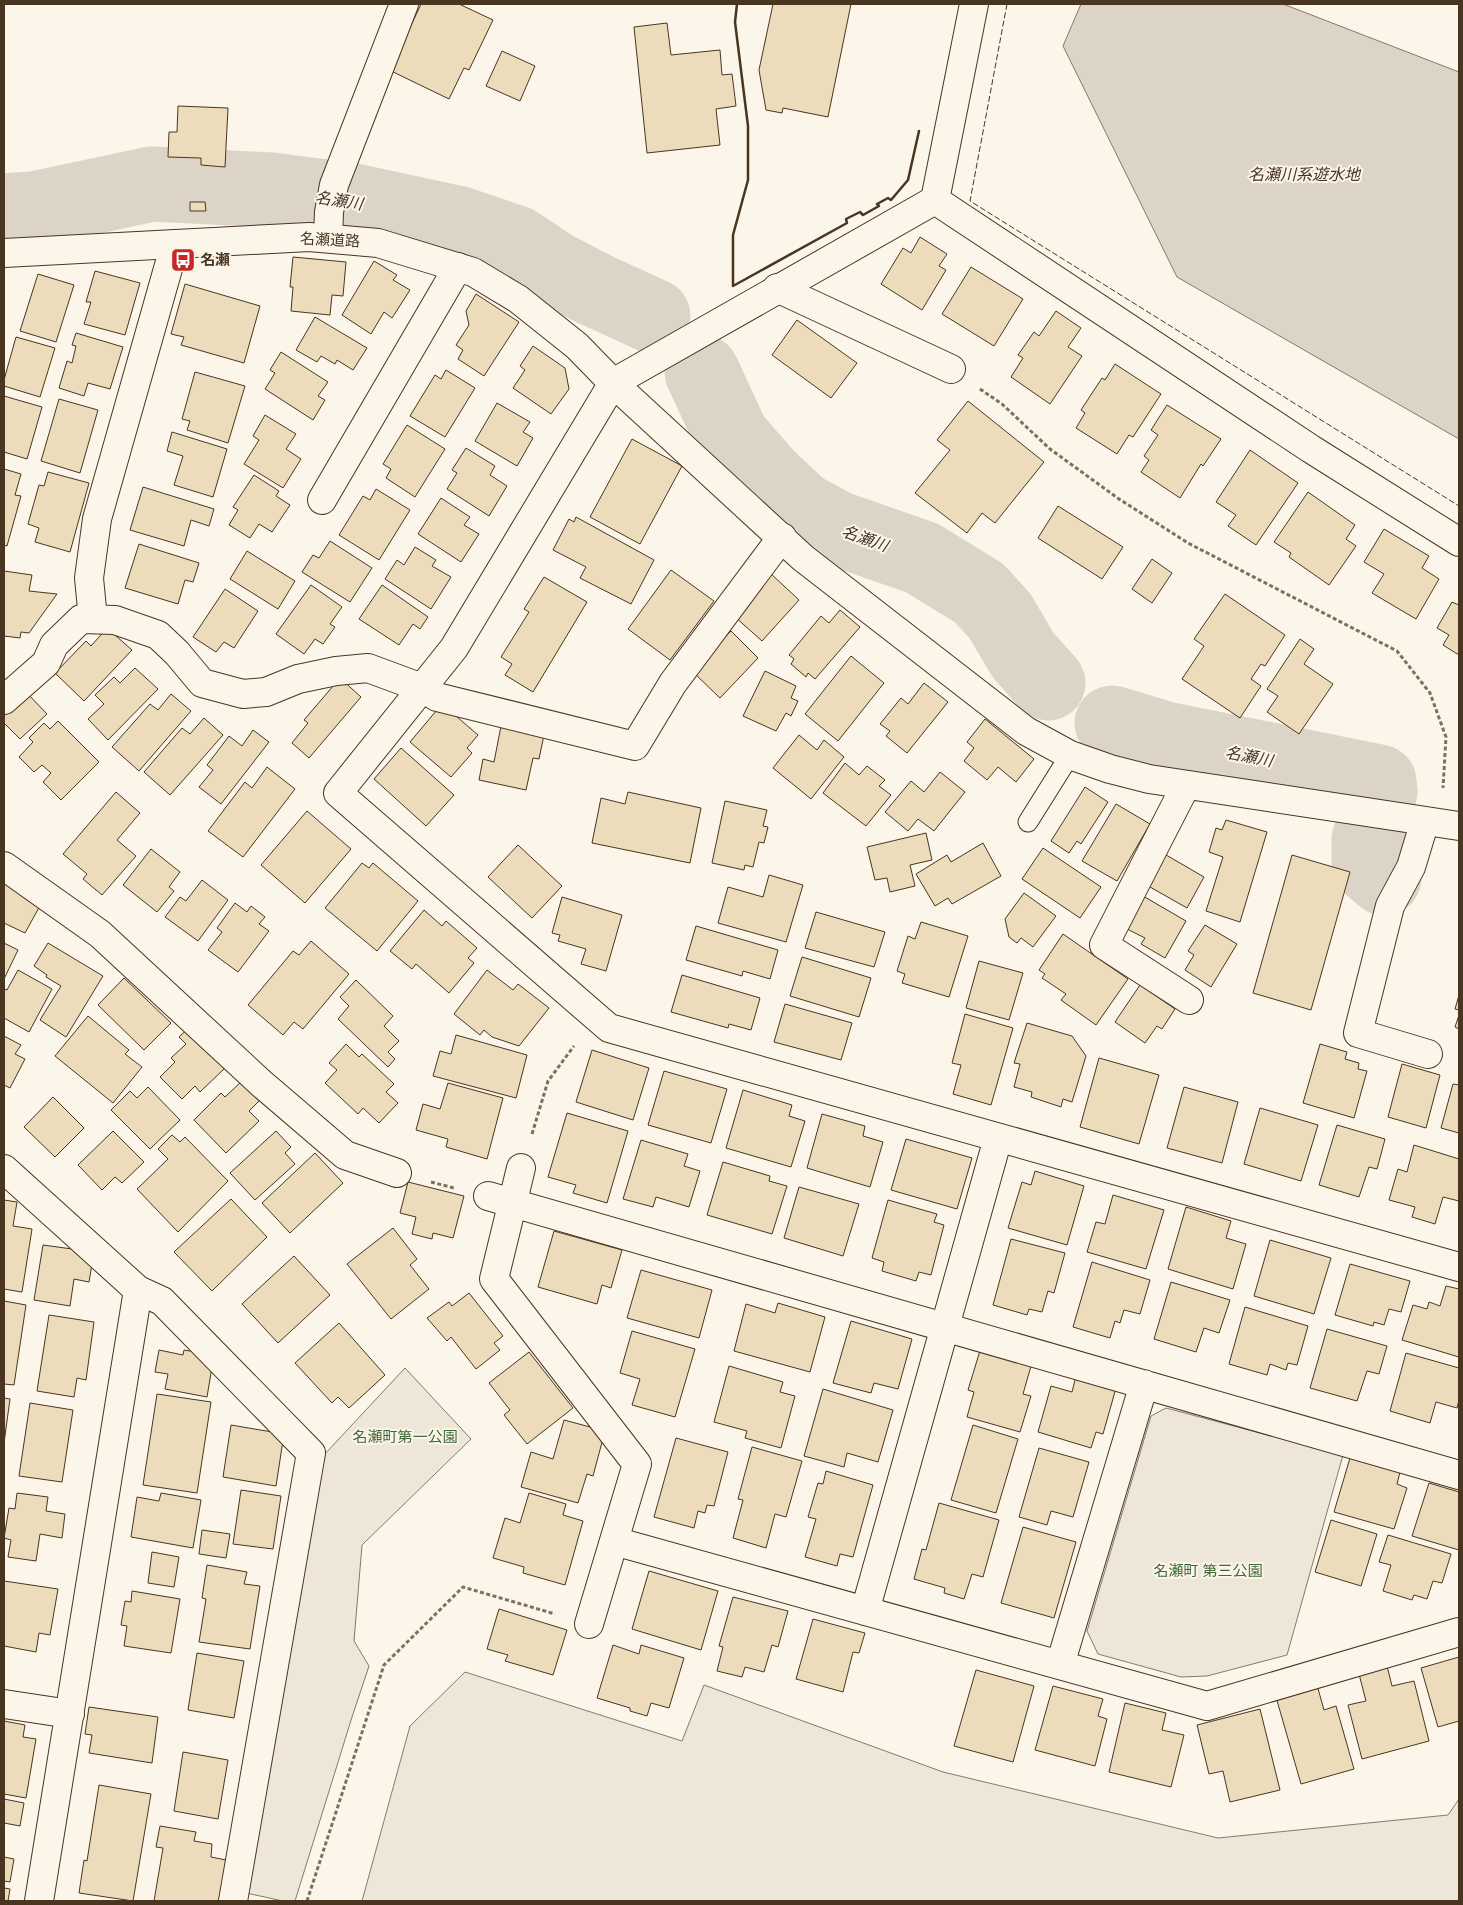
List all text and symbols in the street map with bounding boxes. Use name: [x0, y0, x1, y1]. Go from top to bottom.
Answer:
water label: 名瀬川系遊水地: [1248, 163, 1362, 185]
water label: 名瀬川: [314, 185, 366, 215]
street label: 名瀬道路: [300, 227, 361, 251]
bus stop icon: 名瀬: [170, 247, 196, 273]
place label: 名瀬: [200, 249, 230, 269]
water label: 名瀬川: [839, 519, 893, 557]
water label: 名瀬川: [1223, 741, 1277, 772]
park label: 名瀬町第一公園: [352, 1426, 458, 1446]
park label: 名瀬町 第三公園: [1154, 1560, 1262, 1580]

